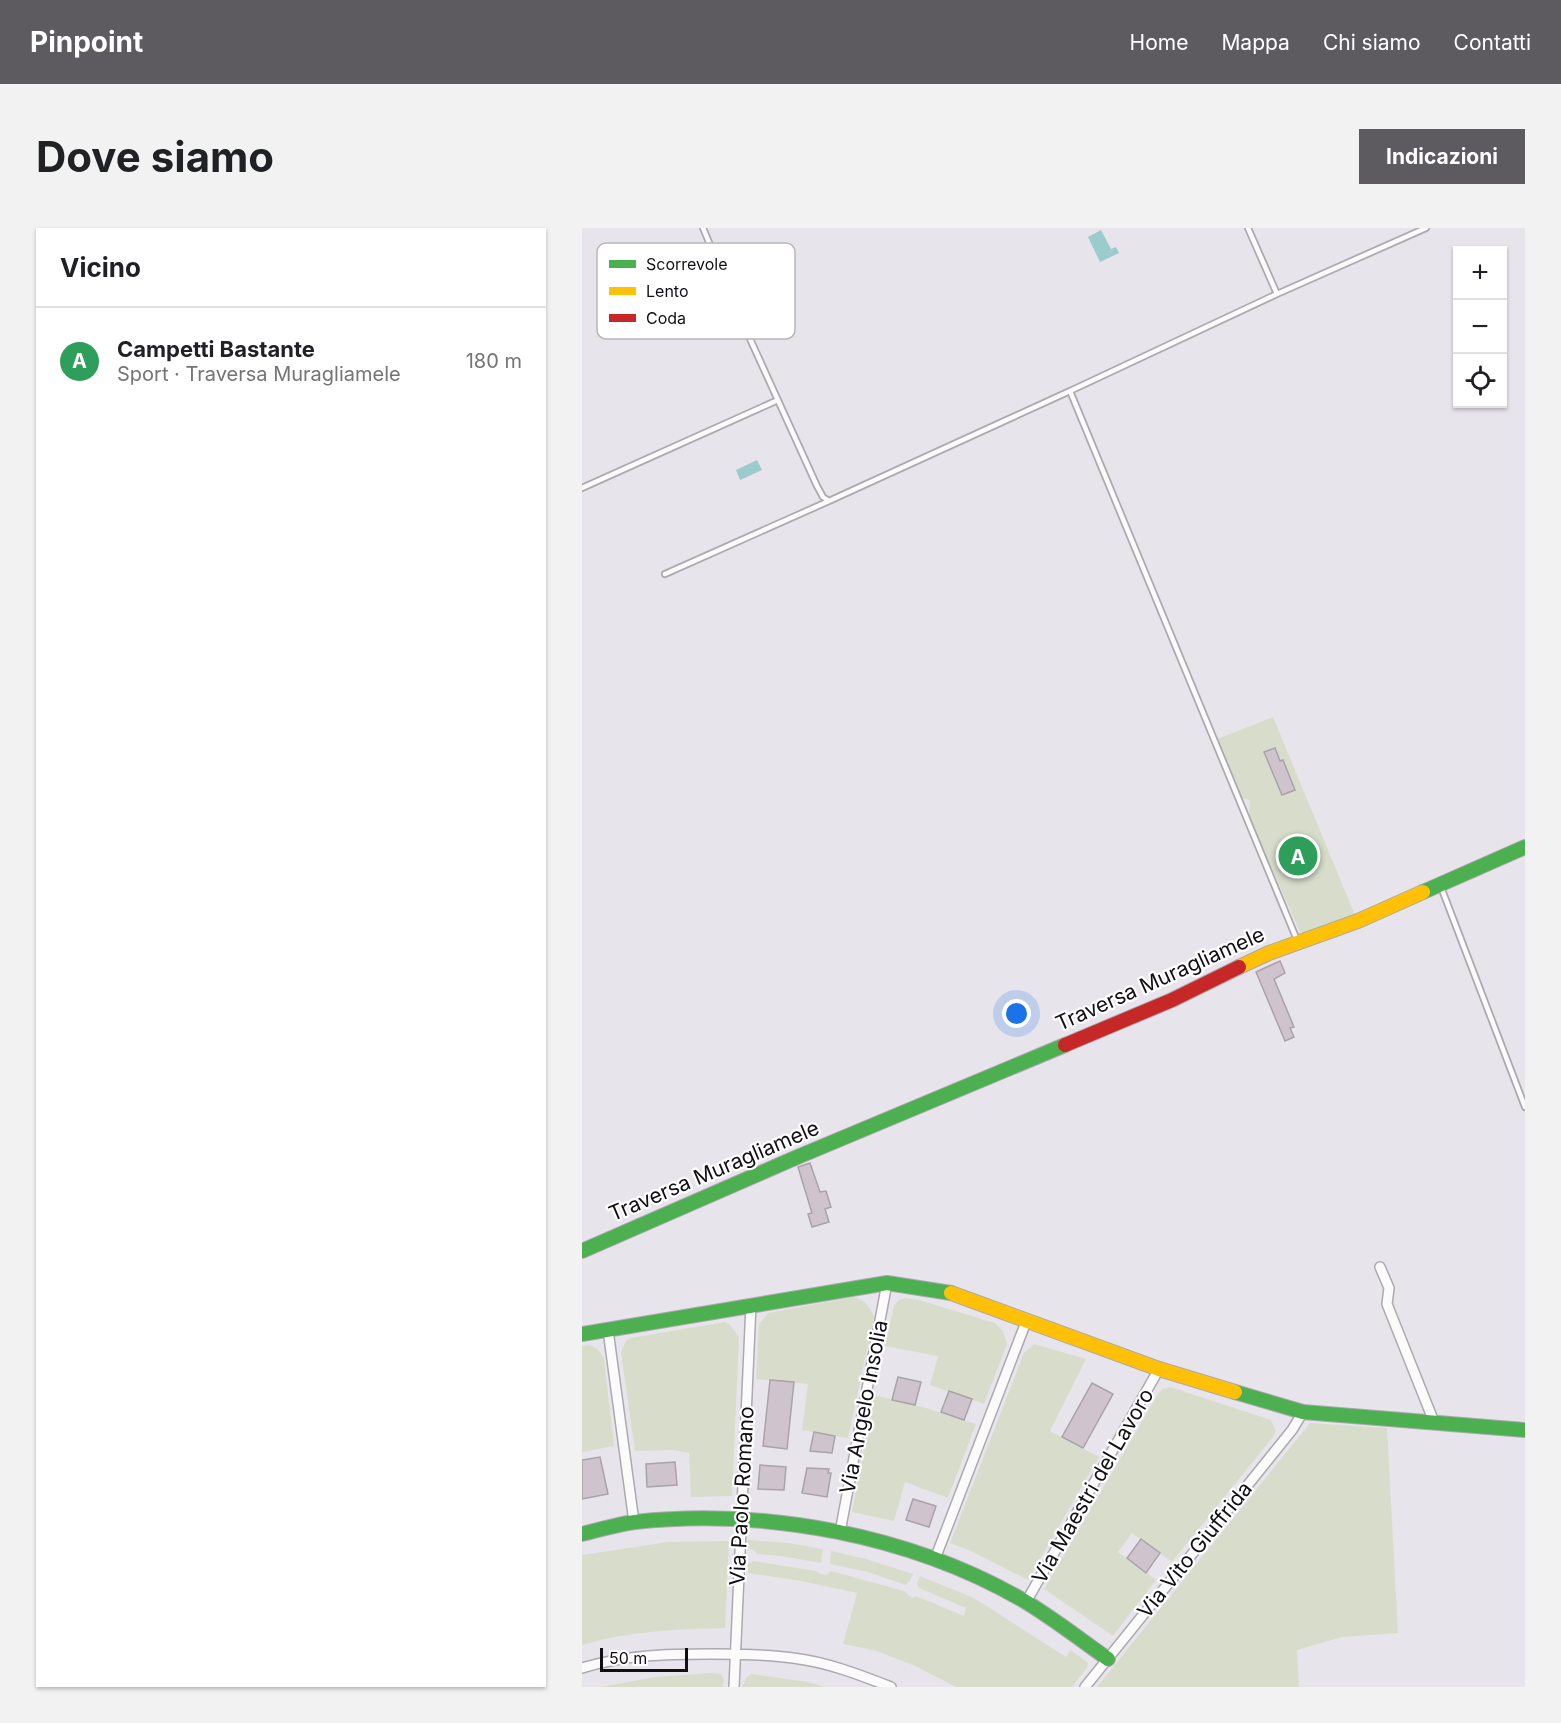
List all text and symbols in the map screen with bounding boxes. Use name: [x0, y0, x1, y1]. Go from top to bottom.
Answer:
text: Pinpoint: [30, 25, 143, 59]
text: Home: [1130, 30, 1188, 55]
text: Mappa: [1221, 30, 1290, 55]
text: Chi siamo: [1323, 30, 1421, 55]
text: Contatti: [1454, 30, 1531, 55]
button: Indicazioni: [1359, 129, 1525, 184]
text: Dove siamo: [36, 131, 274, 182]
legend: [597, 243, 795, 339]
map controls: [1453, 246, 1507, 408]
button: +: [1453, 246, 1507, 300]
text: Vicino: [60, 252, 141, 283]
text: Scorrevole: [646, 254, 728, 274]
text: Lento: [646, 281, 689, 301]
button: −: [1453, 300, 1507, 354]
text: Coda: [646, 308, 686, 328]
text: Campetti Bastante: [117, 336, 315, 362]
text: A: [72, 349, 87, 373]
text: 180 m: [466, 349, 522, 373]
button: locate: [1453, 354, 1507, 408]
text: Sport · Traversa Muragliamele: [117, 362, 401, 386]
pin: A: [1278, 834, 1318, 878]
street label: Traversa Muragliamele: [1051, 921, 1268, 1036]
your location: [1002, 999, 1031, 1028]
street label: Traversa Muragliamele: [605, 1115, 823, 1226]
street label: Via Angelo Insolia: [834, 1318, 893, 1496]
street label: Via Maestri del Lavoro: [1026, 1384, 1159, 1588]
street label: Via Paolo Romano: [724, 1406, 759, 1586]
street label: Via Vito Giuffrida: [1132, 1477, 1257, 1623]
scale bar: [600, 1645, 688, 1672]
text: 50 m: [609, 1648, 647, 1668]

